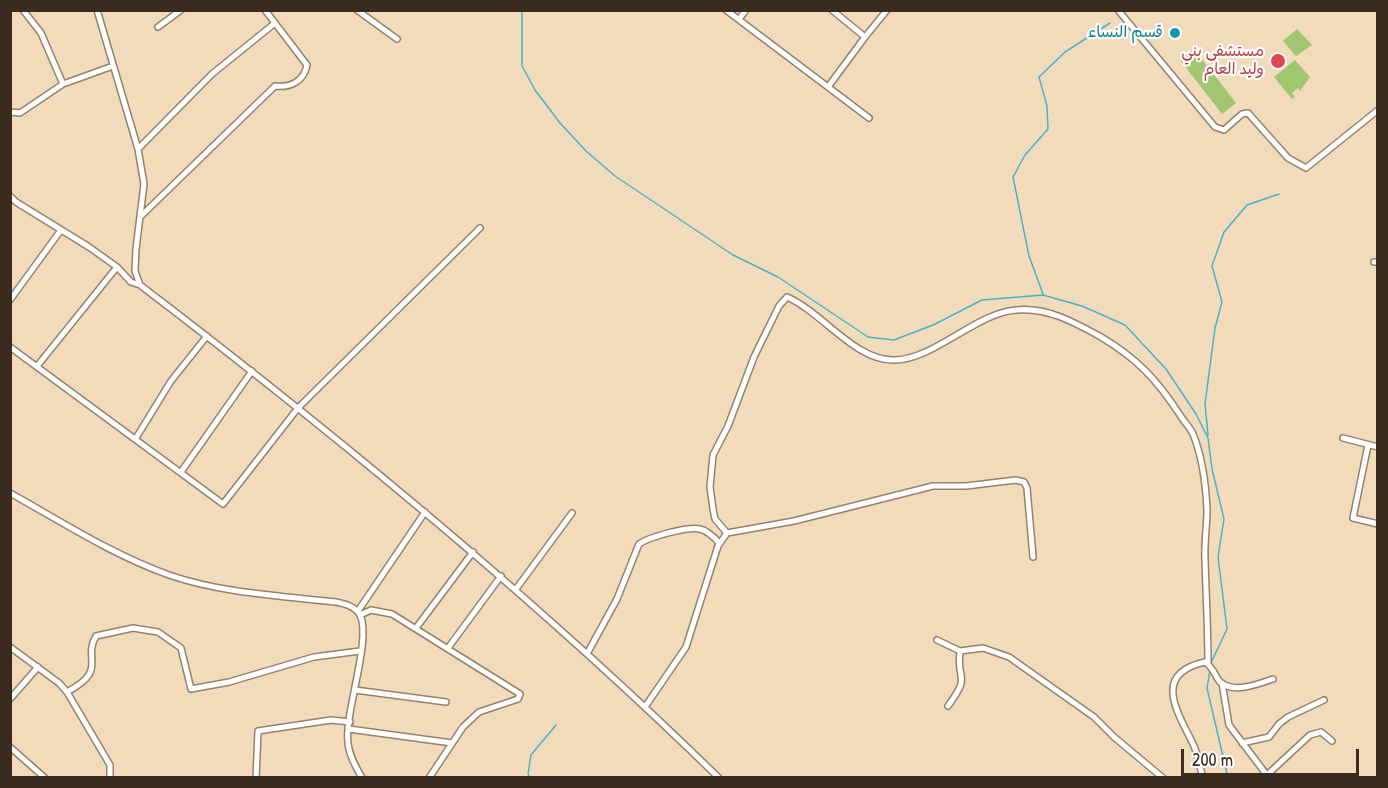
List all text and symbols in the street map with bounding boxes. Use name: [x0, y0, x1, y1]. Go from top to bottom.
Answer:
place label: قسم النساء: [1088, 23, 1163, 43]
marker: قسم النساء: [1168, 26, 1182, 40]
place label: مستشفى بني وليد العام: [1181, 42, 1264, 80]
marker: مستشفى بني وليد العام: [1269, 52, 1287, 70]
scale bar: [1184, 737, 1362, 775]
text: 200 m: [1192, 747, 1233, 772]

